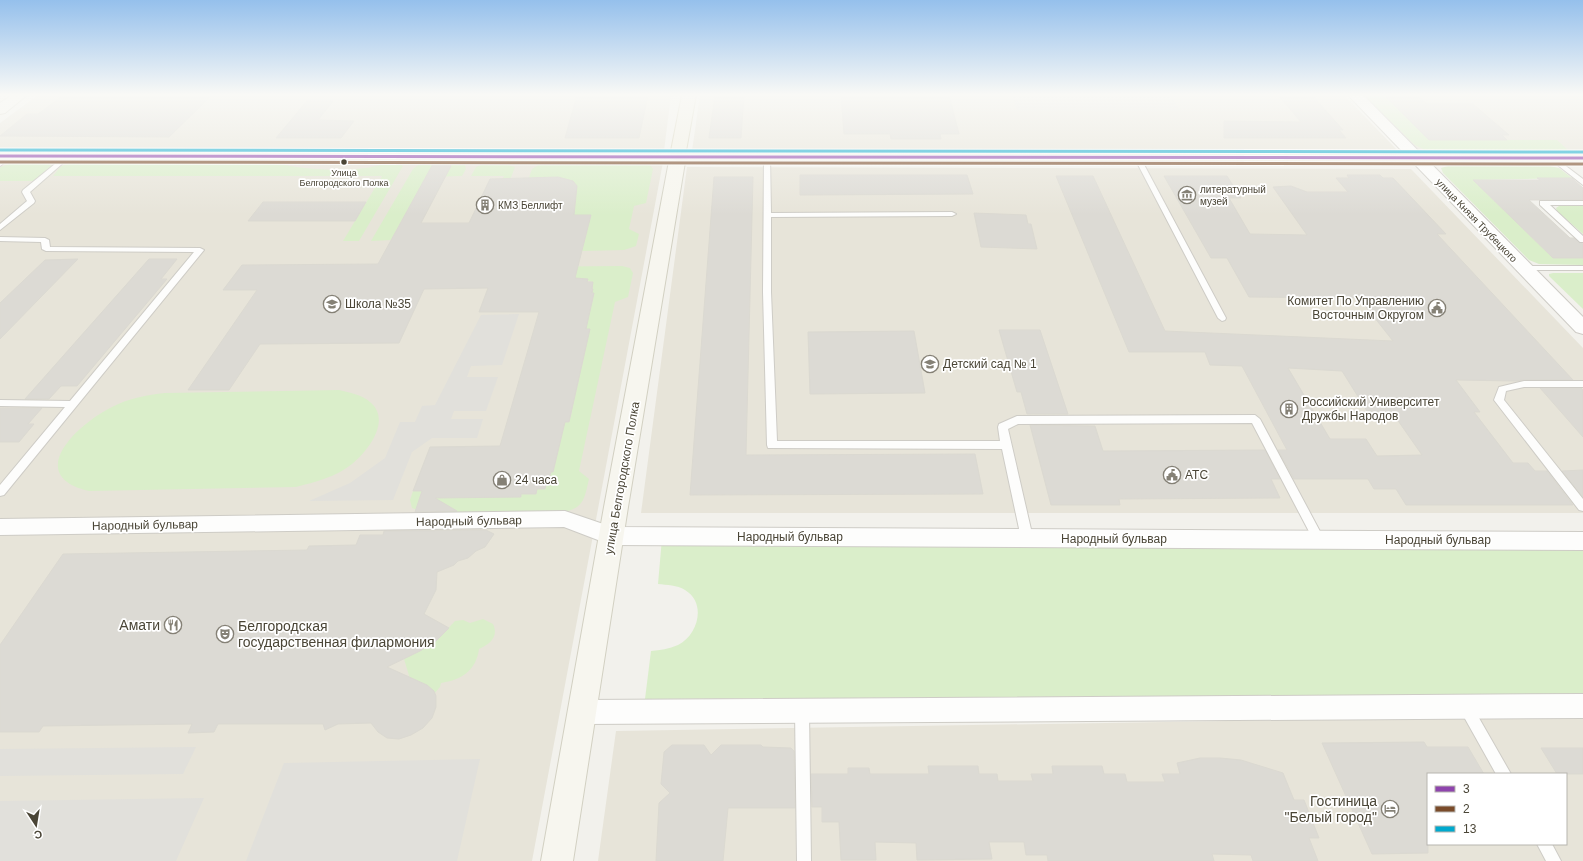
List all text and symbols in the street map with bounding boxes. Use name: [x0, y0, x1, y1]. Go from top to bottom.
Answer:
marker: Улица Белгородского Полка: [339, 157, 349, 167]
place label: Улица Белгородского Полка: [300, 168, 388, 188]
street label: улица Князя Трубецкого: [1434, 176, 1520, 265]
place label: литературный музей: [1200, 184, 1266, 207]
museum icon: литературный музей: [1177, 185, 1197, 205]
building icon: КМЗ Беллифт: [475, 195, 495, 215]
place label: КМЗ Беллифт: [498, 200, 563, 211]
school or university icon: Школа №35: [322, 294, 342, 314]
place label: Комитет По Управлению Восточным Округом: [1287, 294, 1424, 322]
place label: Школа №35: [345, 297, 411, 311]
public building icon: Комитет По Управлению Восточным Округом: [1427, 298, 1447, 318]
school or university icon: Детский сад № 1: [920, 354, 940, 374]
place label: Детский сад № 1: [943, 357, 1037, 371]
place label: Российский Университет Дружбы Народов: [1302, 395, 1440, 423]
building icon: Российский Университет Дружбы Народов: [1279, 399, 1299, 419]
street label: улица Белгородского Полка: [602, 400, 642, 555]
public building icon: АТС: [1162, 465, 1182, 485]
place label: АТС: [1185, 468, 1208, 482]
shop icon: 24 часа: [492, 470, 512, 490]
place label: 24 часа: [515, 473, 558, 487]
street label: Народный бульвар: [416, 513, 522, 529]
street label: Народный бульвар: [92, 517, 198, 533]
street label: Народный бульвар: [737, 530, 843, 544]
street label: Народный бульвар: [1061, 532, 1167, 546]
street label: Народный бульвар: [1385, 533, 1491, 547]
restaurant icon: Амати: [163, 615, 183, 635]
place label: Амати: [119, 617, 160, 633]
place label: Белгородская государственная филармония: [238, 618, 435, 650]
theatre icon: Белгородская государственная филармония: [215, 624, 235, 644]
legend: [1427, 773, 1567, 845]
text: 3: [1463, 782, 1470, 796]
place label: Гостиница "Белый город": [1285, 793, 1377, 825]
hotel icon: Гостиница "Белый город": [1380, 799, 1400, 819]
text: 2: [1463, 802, 1470, 816]
north arrow: [16, 805, 56, 845]
text: 13: [1463, 822, 1477, 836]
text: С: [33, 828, 43, 841]

